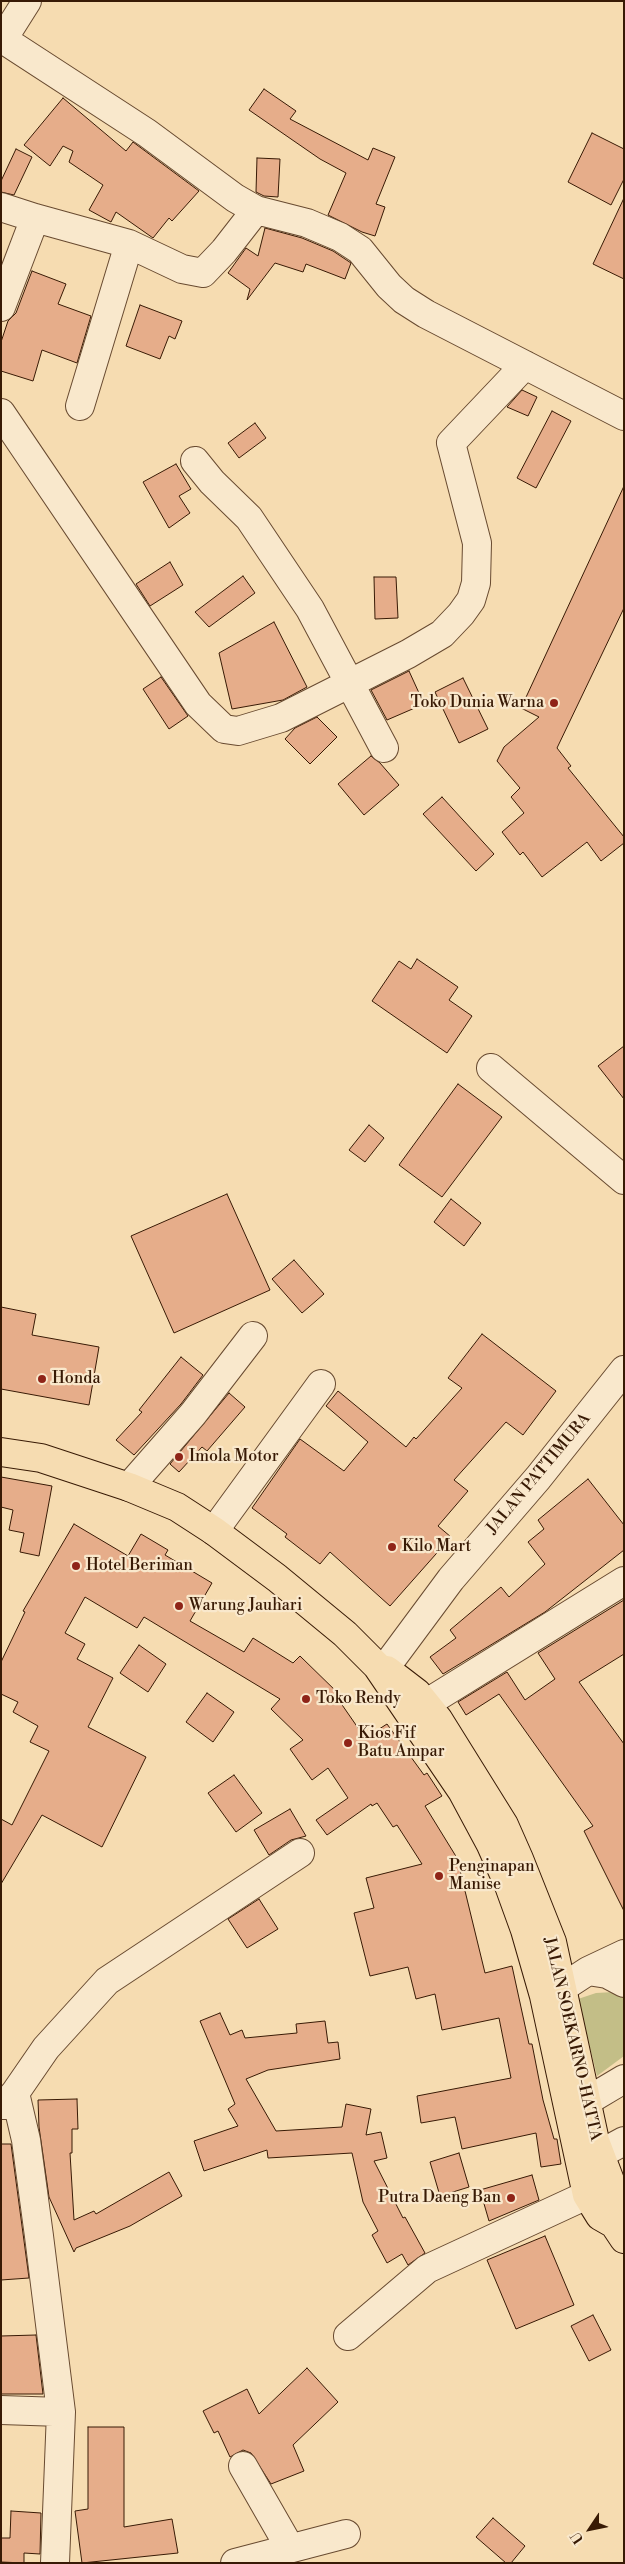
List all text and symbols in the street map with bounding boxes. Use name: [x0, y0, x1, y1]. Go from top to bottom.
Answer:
place label: Toko Dunia Warna: [411, 693, 544, 713]
marker: Toko Dunia Warna: [548, 697, 560, 709]
place label: Honda: [52, 1369, 101, 1389]
marker: Honda: [36, 1373, 48, 1385]
street label: JALAN PATTIMURA: [483, 1410, 595, 1538]
place label: Imola Motor: [189, 1447, 279, 1467]
marker: Imola Motor: [173, 1451, 185, 1463]
place label: Kilo Mart: [402, 1537, 471, 1557]
marker: Kilo Mart: [386, 1541, 398, 1553]
place label: Hotel Beriman: [86, 1556, 193, 1576]
marker: Hotel Beriman: [70, 1560, 82, 1572]
place label: Warung Jauhari: [189, 1596, 302, 1616]
marker: Warung Jauhari: [173, 1600, 185, 1612]
place label: Toko Rendy: [316, 1689, 401, 1709]
marker: Toko Rendy: [300, 1693, 312, 1705]
place label: Kios Fif Batu Ampar: [358, 1724, 445, 1762]
marker: Kios Fif Batu Ampar: [342, 1737, 354, 1749]
place label: Penginapan Manise: [449, 1857, 535, 1895]
marker: Penginapan Manise: [433, 1870, 445, 1882]
street label: JALAN SOEKARNO-HATTA: [539, 1935, 605, 2143]
place label: Putra Daeng Ban: [378, 2188, 501, 2208]
marker: Putra Daeng Ban: [505, 2192, 517, 2204]
north arrow: [565, 2504, 615, 2554]
text: U: [567, 2528, 588, 2547]

